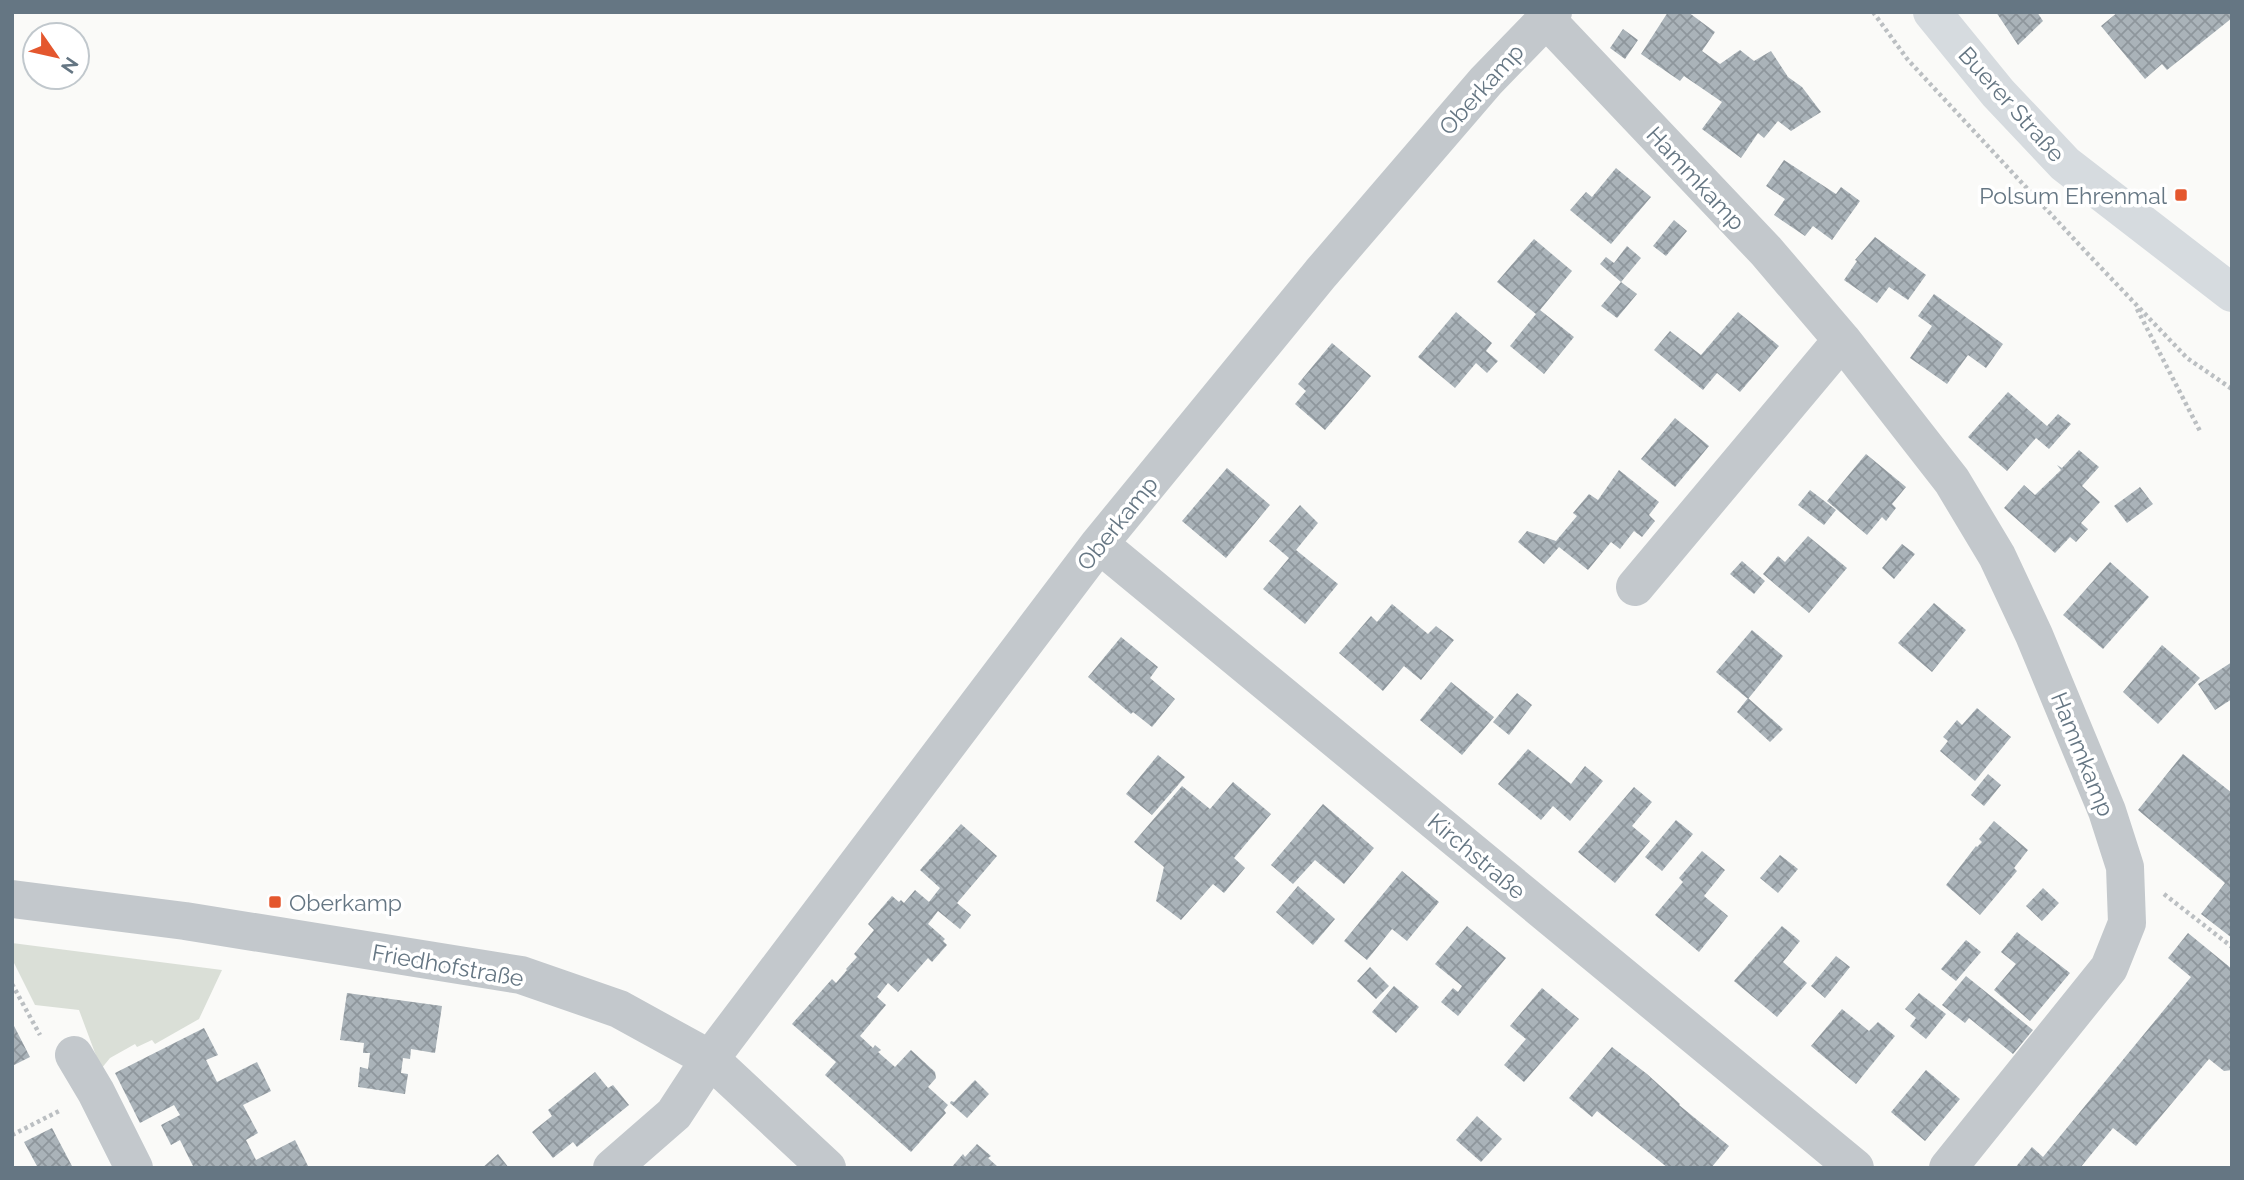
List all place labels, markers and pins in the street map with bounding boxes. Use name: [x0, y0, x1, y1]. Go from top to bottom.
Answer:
place label: Polsum Ehrenmal: [1979, 182, 2168, 209]
marker: Polsum Ehrenmal: [2173, 187, 2189, 203]
place label: Oberkamp: [289, 889, 402, 916]
marker: Oberkamp: [267, 894, 283, 910]

